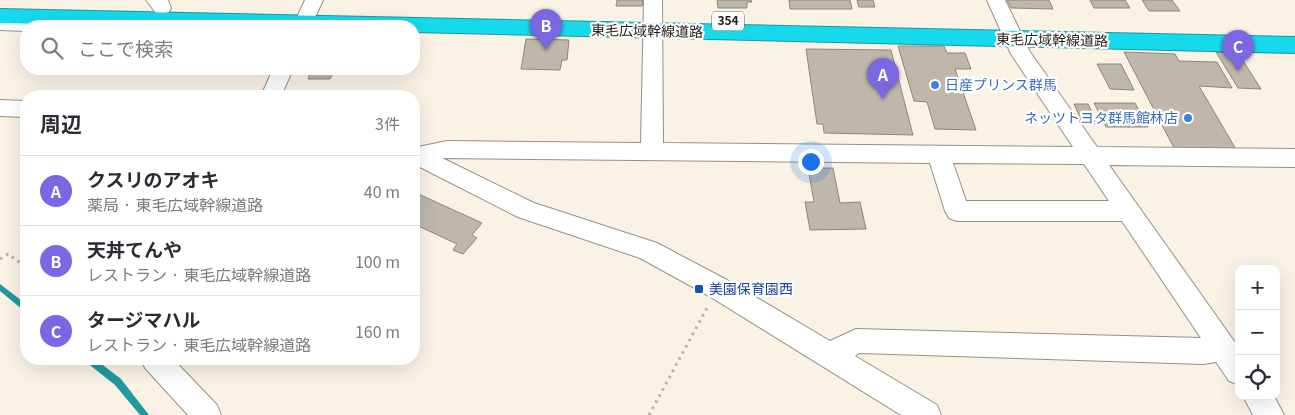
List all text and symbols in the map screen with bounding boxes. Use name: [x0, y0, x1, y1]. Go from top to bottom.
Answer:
pin: B: [530, 9, 562, 50]
road number: 354: [712, 12, 744, 30]
street label: 東毛広域幹線道路: [591, 19, 703, 41]
search box: [20, 20, 420, 75]
street label: 東毛広域幹線道路: [996, 28, 1108, 50]
pin: C: [1222, 30, 1254, 71]
icon: search: [38, 34, 66, 62]
text: ここで検索: [78, 34, 173, 61]
pin: A: [867, 58, 899, 99]
place label: 日産プリンス群馬: [945, 74, 1057, 94]
marker: 日産プリンス群馬: [929, 79, 941, 91]
place label: ネッツトヨタ群馬館林店: [1024, 107, 1178, 127]
text: 周辺: [40, 108, 82, 138]
text: 3件: [375, 111, 400, 135]
marker: ネッツトヨタ群馬館林店: [1182, 112, 1194, 124]
your location: [798, 149, 824, 175]
text: クスリのアオキ: [87, 165, 219, 192]
text: A: [51, 179, 61, 203]
text: 40 m: [364, 179, 400, 203]
text: 薬局 · 東毛広域幹線道路: [87, 192, 263, 216]
text: 天丼てんや: [87, 235, 182, 262]
text: B: [51, 249, 61, 273]
text: 100 m: [355, 249, 400, 273]
text: レストラン · 東毛広域幹線道路: [87, 262, 311, 286]
map controls: [1235, 265, 1280, 400]
button: +: [1235, 265, 1280, 310]
place label: 美園保育園西: [709, 278, 793, 298]
marker: 美園保育園西: [693, 283, 705, 295]
text: タージマハル: [87, 305, 201, 332]
button: −: [1235, 310, 1280, 355]
text: C: [51, 319, 61, 343]
text: 160 m: [355, 319, 400, 343]
text: レストラン · 東毛広域幹線道路: [87, 332, 311, 356]
button: locate: [1235, 355, 1280, 400]

